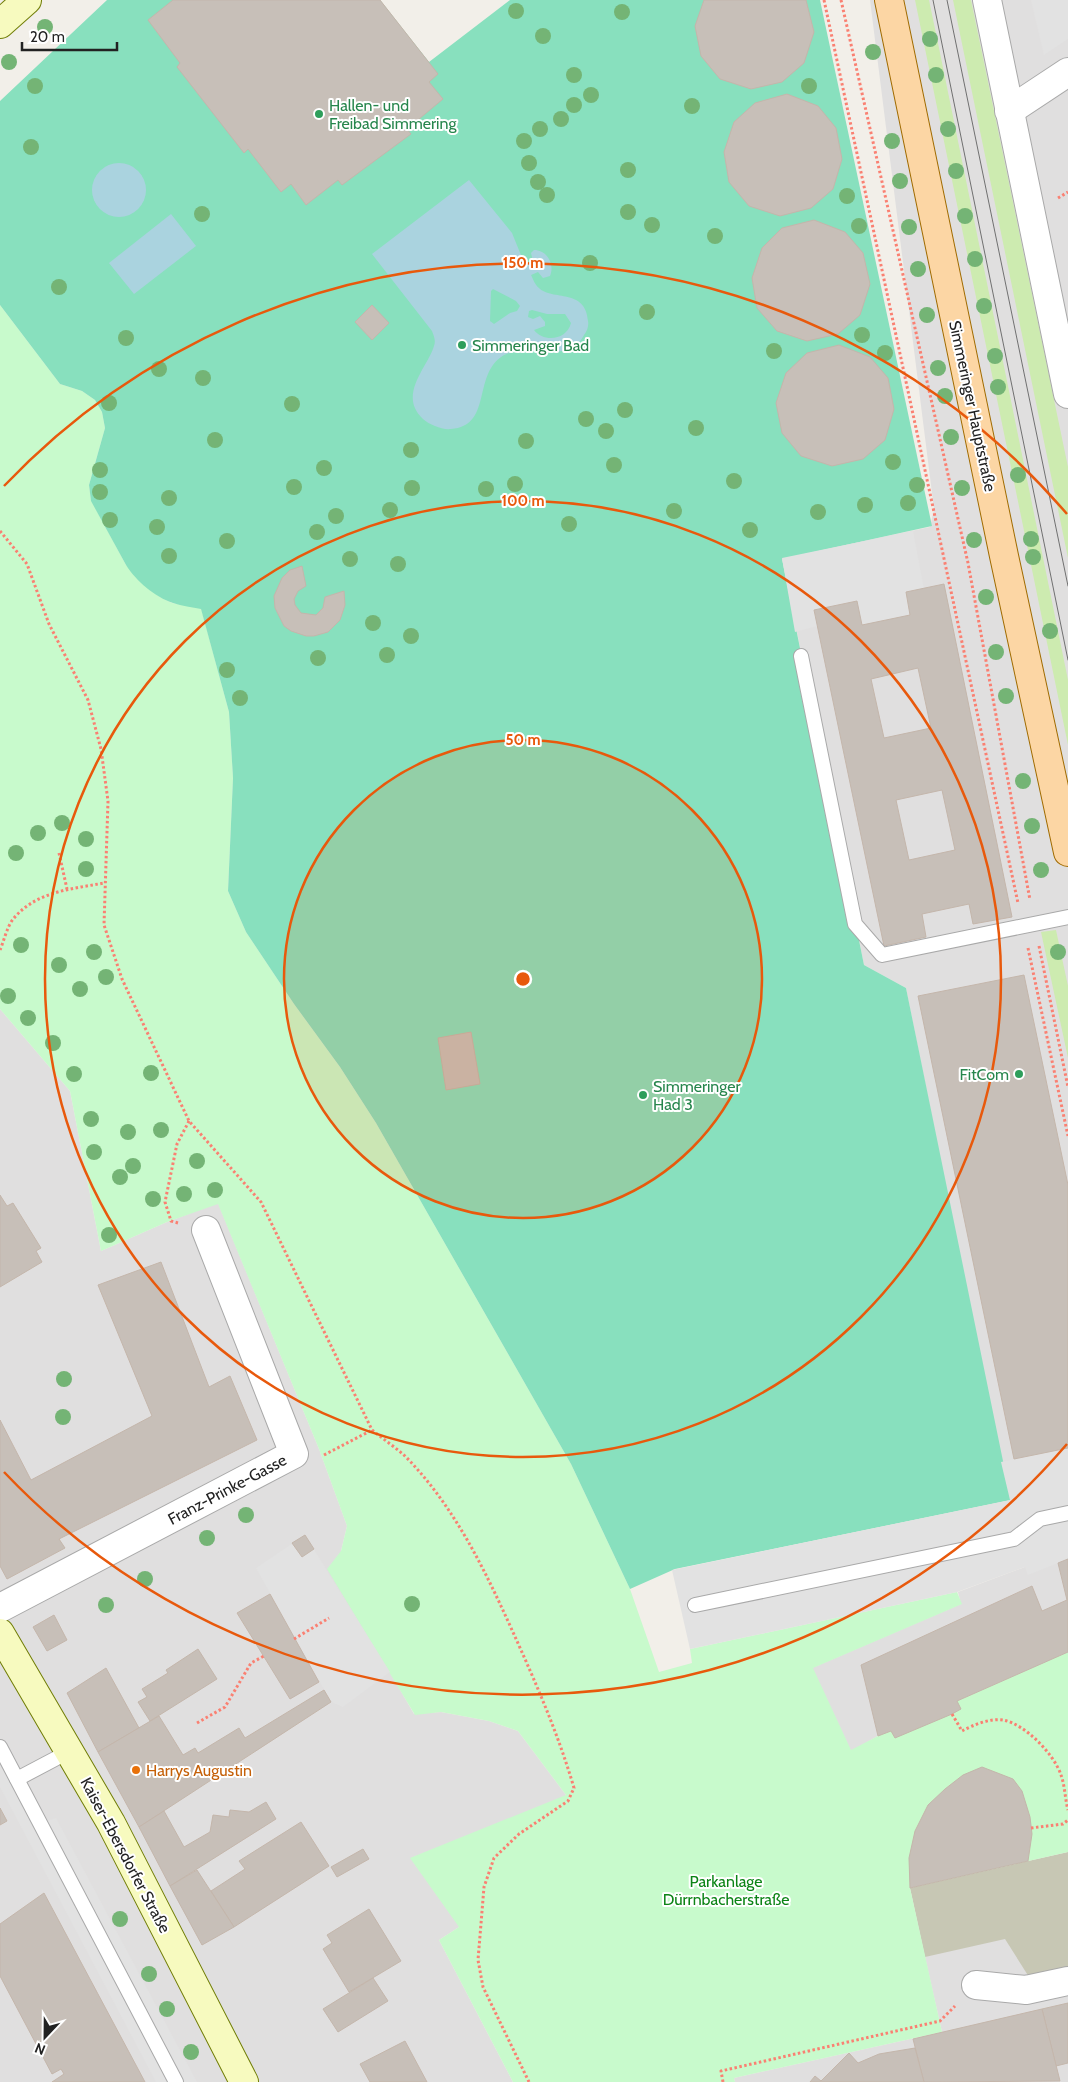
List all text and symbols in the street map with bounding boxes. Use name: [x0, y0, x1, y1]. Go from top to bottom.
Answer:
scale bar: [22, 20, 118, 52]
text: 20 m: [30, 28, 65, 46]
place label: Hallen- und Freibad Simmering: [329, 96, 457, 133]
marker: Hallen- und Freibad Simmering: [313, 108, 325, 120]
text: 150 m: [503, 254, 543, 272]
street label: Simmeringer Hauptstraße: [945, 319, 1000, 493]
place label: Simmeringer Bad: [472, 336, 589, 355]
marker: Simmeringer Bad: [456, 339, 468, 351]
text: 100 m: [501, 492, 545, 510]
text: 50 m: [505, 731, 541, 749]
centre of rings: [514, 970, 532, 988]
place label: FitCom: [959, 1065, 1009, 1084]
marker: FitCom: [1013, 1068, 1025, 1080]
place label: Simmeringer Had 3: [653, 1077, 741, 1114]
marker: Simmeringer Had 3: [637, 1089, 649, 1101]
street label: Franz-Prinke-Gasse: [165, 1450, 290, 1529]
place label: Harrys Augustin: [146, 1761, 252, 1780]
marker: Harrys Augustin: [130, 1764, 142, 1776]
street label: Kaiser-Ebersdorfer Straße: [77, 1774, 175, 1936]
park label: Parkanlage Dürrnbacherstraße: [663, 1872, 789, 1909]
north arrow: [20, 2012, 70, 2062]
text: N: [32, 2039, 48, 2059]

